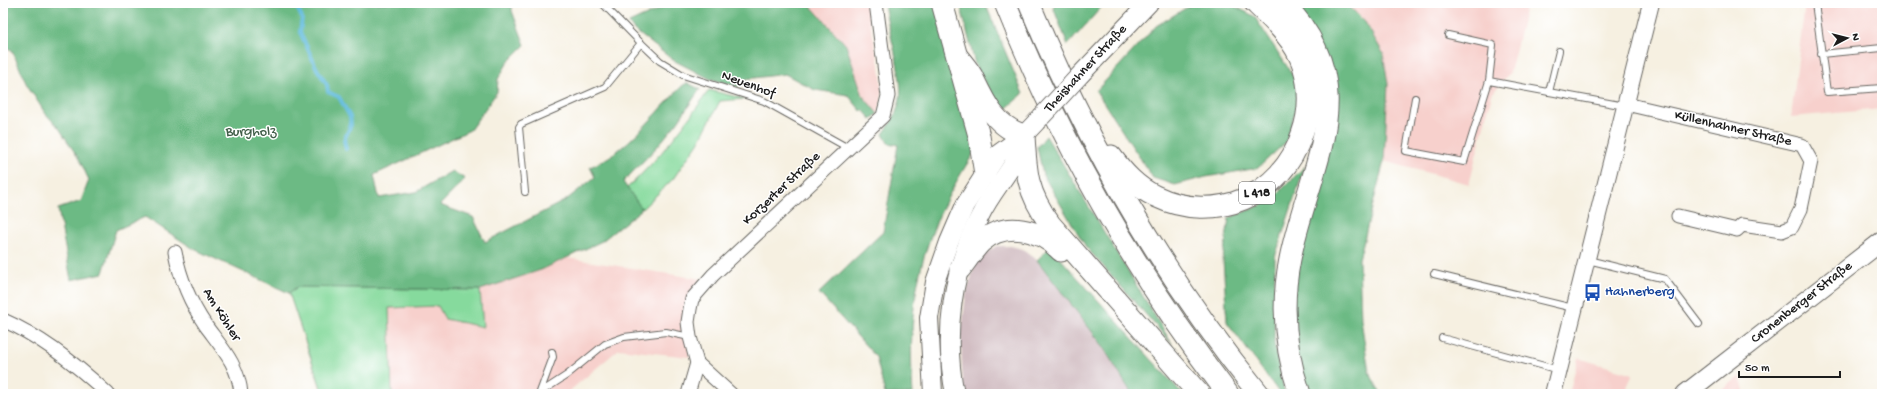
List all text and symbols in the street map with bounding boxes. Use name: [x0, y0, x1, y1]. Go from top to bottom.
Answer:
north arrow: [1827, 18, 1867, 58]
street label: Theishahner Straße: [1040, 21, 1132, 117]
text: N: [1849, 33, 1861, 41]
street label: Neuenhof: [719, 67, 779, 103]
street label: Küllenhahner Straße: [1673, 107, 1794, 151]
park label: Burgholz: [225, 124, 277, 141]
street label: Korzerter Straße: [740, 148, 825, 229]
road number: L 418: [1239, 182, 1275, 204]
street label: Cronenberger Straße: [1748, 258, 1857, 348]
bus stop icon: Hahnerberg: [1582, 282, 1602, 302]
place label: Hahnerberg: [1605, 284, 1675, 301]
street label: Am Köhler: [198, 285, 244, 346]
scale bar: [1739, 353, 1840, 379]
text: 50 m: [1745, 362, 1770, 376]

